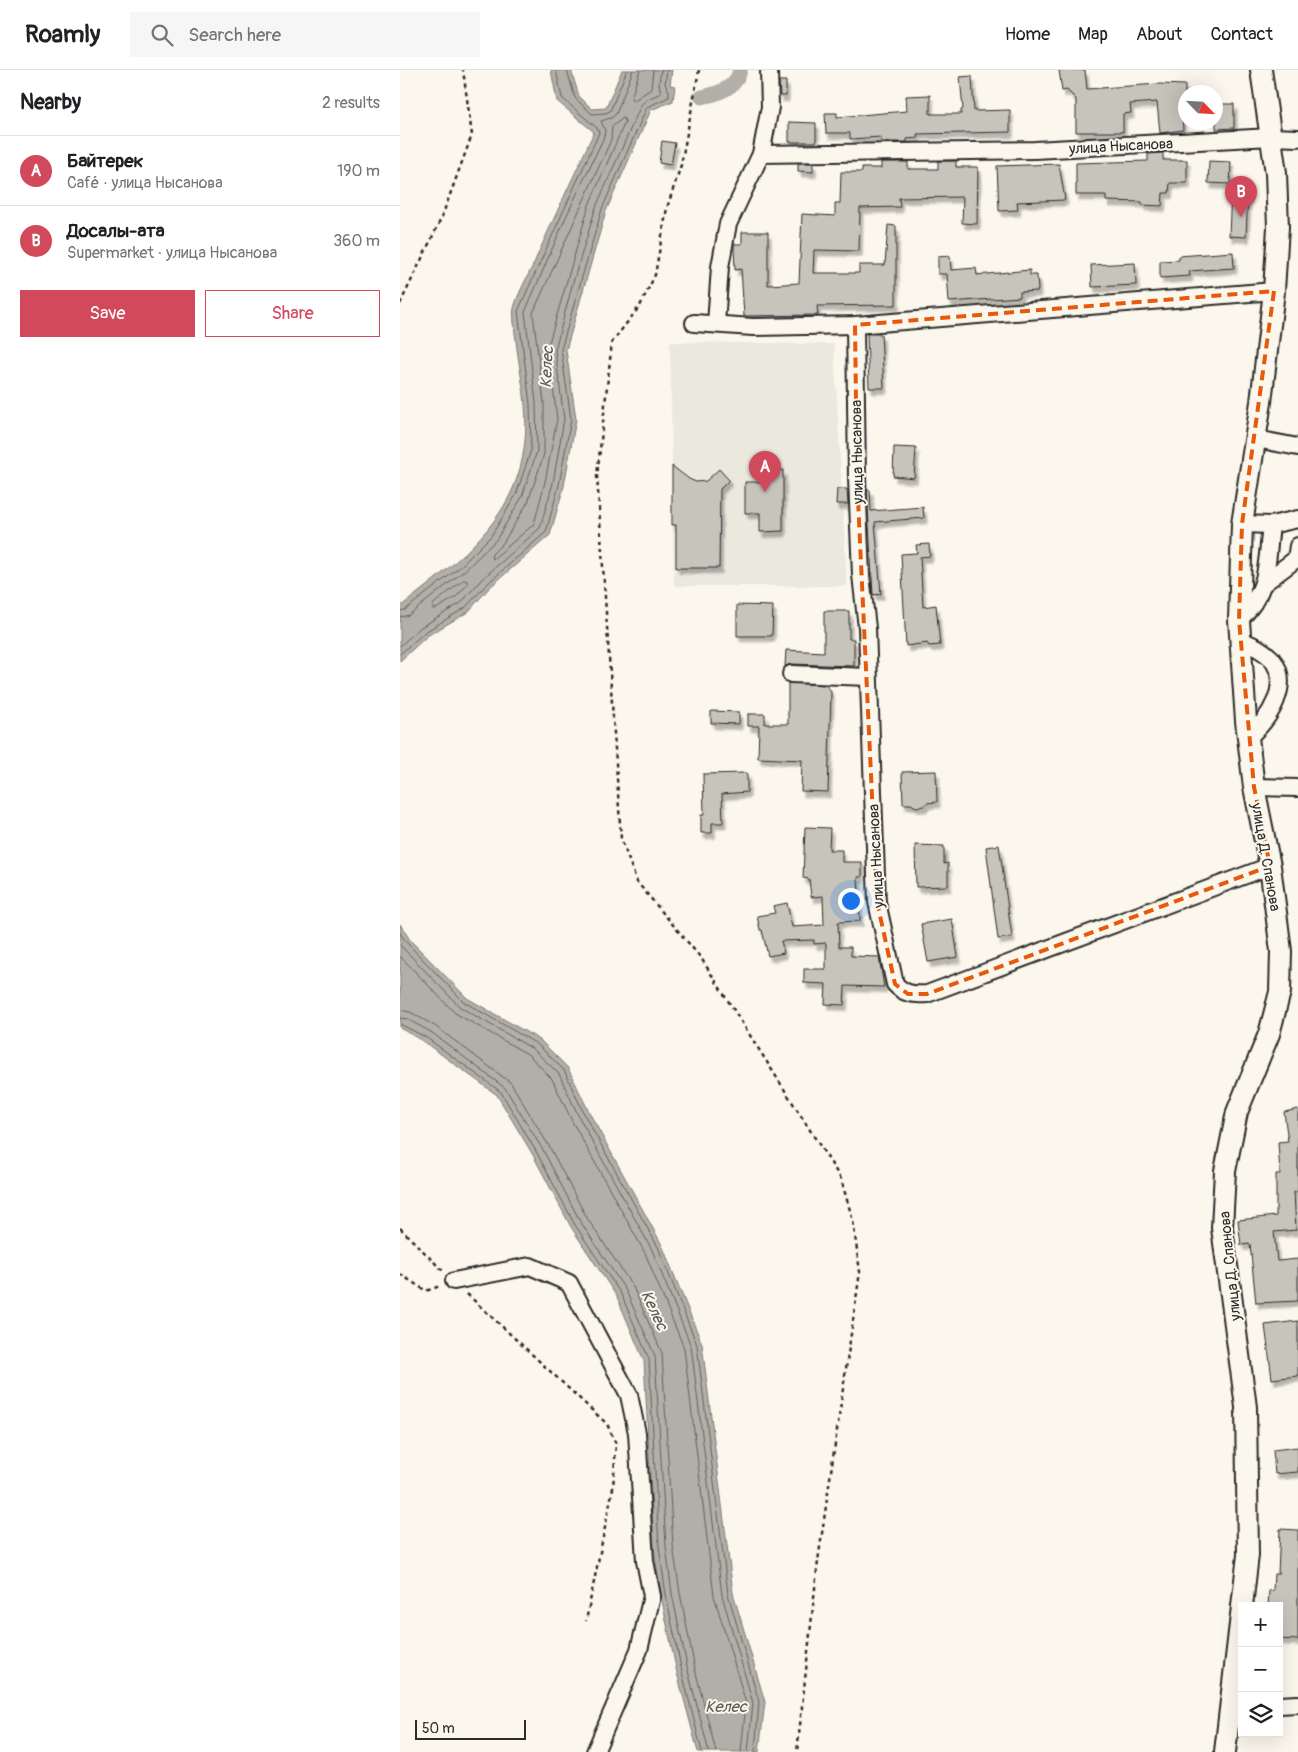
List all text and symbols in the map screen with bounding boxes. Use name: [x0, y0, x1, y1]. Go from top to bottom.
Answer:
search box: [130, 12, 480, 57]
text: Roamly: [25, 20, 100, 49]
icon: search: [148, 21, 176, 49]
text: Search here: [188, 23, 281, 47]
text: Home: [1005, 23, 1050, 46]
text: Map: [1078, 23, 1108, 46]
text: About: [1136, 23, 1182, 46]
text: Contact: [1210, 23, 1273, 46]
north arrow: [1178, 85, 1223, 130]
text: Nearby: [20, 89, 81, 116]
text: 2 results: [322, 93, 380, 113]
street label: улица Нысанова: [1067, 134, 1174, 159]
text: Байтерек: [67, 149, 143, 173]
text: A: [31, 161, 41, 181]
text: 190 m: [337, 161, 380, 181]
text: Café · улица Нысанова: [67, 173, 223, 193]
pin: B: [1225, 176, 1257, 217]
text: Досалы-ата: [67, 219, 165, 243]
text: B: [31, 231, 41, 251]
text: 360 m: [333, 231, 380, 251]
text: Supermarket · улица Нысанова: [67, 243, 277, 263]
button: Save: [20, 290, 195, 337]
button: Share: [205, 290, 380, 337]
water label: Келес: [536, 345, 558, 388]
street label: улица Нысанова: [847, 400, 868, 505]
pin: A: [749, 451, 781, 492]
street label: улица Д. Спанова: [1246, 800, 1284, 913]
street label: улица Нысанова: [864, 803, 889, 910]
your location: [838, 888, 864, 914]
street label: улица Д. Спанова: [1215, 1210, 1246, 1323]
water label: Келес: [636, 1287, 672, 1334]
map controls: [1238, 1602, 1283, 1737]
button: +: [1238, 1602, 1283, 1647]
button: −: [1238, 1647, 1283, 1692]
button: layers: [1238, 1692, 1283, 1737]
water label: Келес: [705, 1697, 748, 1717]
scale bar: [415, 1717, 526, 1740]
text: 50 m: [422, 1720, 455, 1737]

